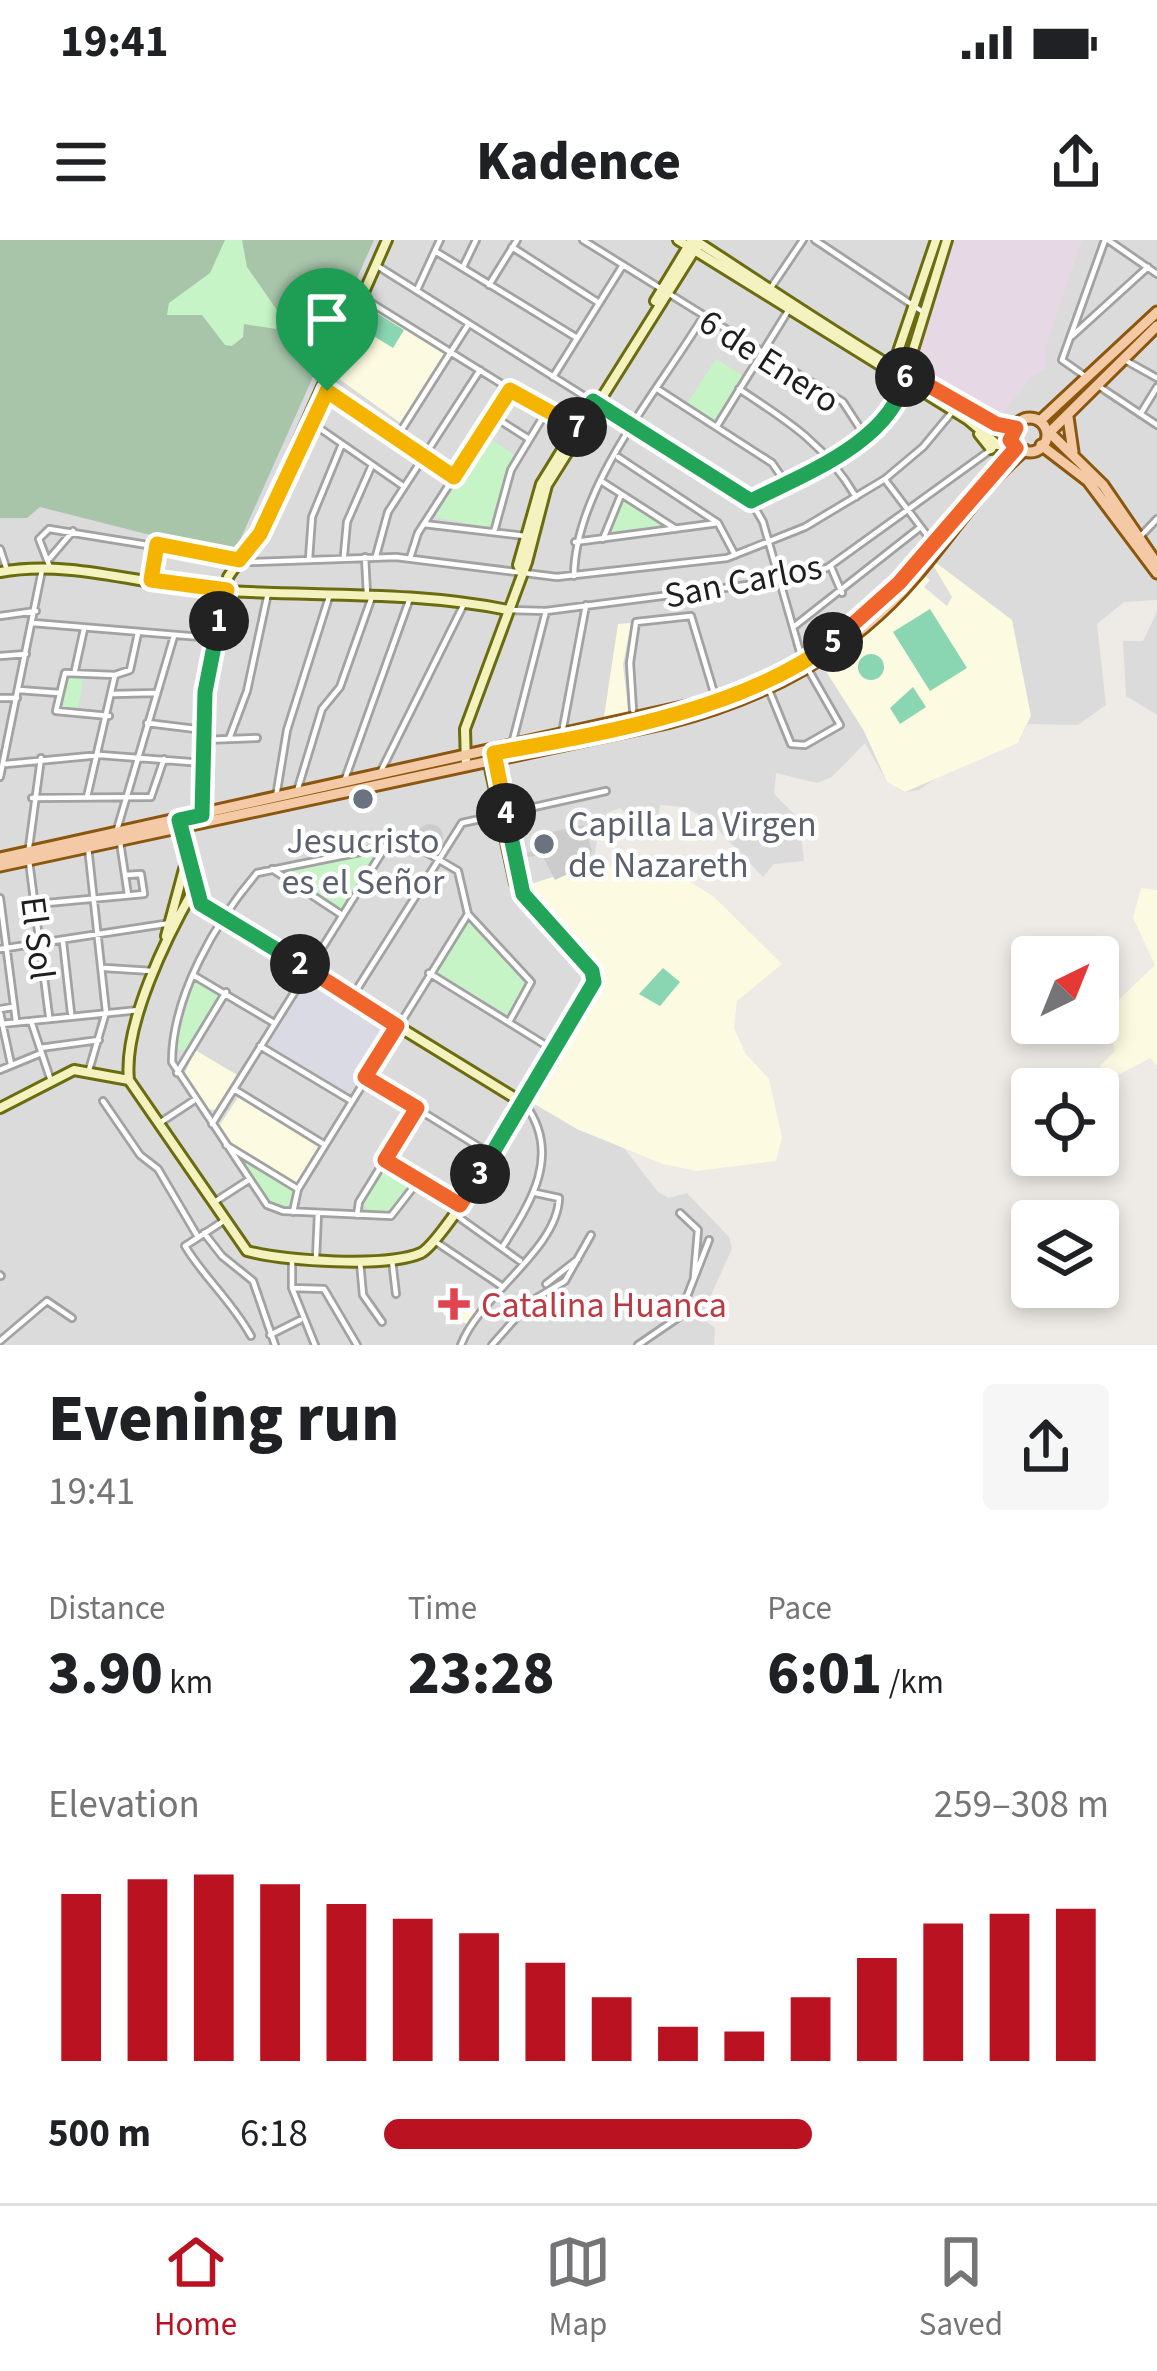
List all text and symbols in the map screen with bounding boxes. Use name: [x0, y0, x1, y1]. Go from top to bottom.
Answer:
text: 19:41: [60, 10, 169, 74]
text: Kadence: [476, 124, 681, 201]
icon: menu: [48, 129, 114, 195]
icon: share: [1043, 129, 1109, 195]
pin: [276, 268, 378, 391]
icon: arrive: [294, 286, 360, 352]
street label: 6 de Enero: [689, 297, 849, 426]
pin: 6: [875, 347, 935, 407]
text: 6: [896, 353, 914, 400]
pin: 7: [547, 397, 607, 457]
text: 7: [568, 403, 586, 450]
street label: San Carlos: [660, 541, 826, 622]
pin: 1: [189, 591, 249, 651]
text: 1: [210, 597, 228, 644]
pin: 5: [803, 612, 863, 672]
text: 5: [824, 618, 842, 665]
pin: 4: [476, 783, 536, 843]
marker: Jesucristo es el Señor: [350, 786, 376, 812]
text: 4: [497, 789, 515, 836]
place label: Capilla La Virgen de Nazareth: [568, 799, 817, 891]
place label: Jesucristo es el Señor: [281, 816, 445, 908]
marker: Capilla La Virgen de Nazareth: [531, 831, 557, 857]
street label: El Sol: [7, 894, 68, 983]
pin: 2: [270, 934, 330, 994]
north arrow: [1011, 936, 1119, 1044]
map controls: [1011, 936, 1119, 1308]
text: 2: [291, 940, 309, 987]
button: locate: [1011, 1068, 1119, 1176]
pin: 3: [450, 1144, 510, 1204]
text: 3: [471, 1150, 489, 1197]
button: layers: [1011, 1200, 1119, 1308]
place label: Catalina Huanca: [481, 1280, 727, 1331]
marker: Catalina Huanca: [438, 1288, 470, 1320]
text: Evening run: [48, 1372, 399, 1466]
button: share: [983, 1384, 1109, 1510]
text: 19:41: [48, 1464, 135, 1520]
text: Distance: [48, 1585, 165, 1632]
text: Time: [408, 1585, 477, 1632]
text: Pace: [767, 1585, 832, 1632]
text: 3.90: [48, 1632, 163, 1717]
text: 23:28: [408, 1632, 554, 1717]
text: 6:01: [767, 1632, 882, 1717]
text: km: [163, 1659, 213, 1706]
text: /km: [882, 1659, 944, 1706]
text: Elevation: [48, 1777, 200, 1833]
text: 259–308 m: [934, 1777, 1109, 1833]
text: 500 m: [48, 2106, 151, 2162]
text: 6:18: [240, 2106, 308, 2162]
tab: Home: [154, 2229, 237, 2348]
tab: Map: [545, 2229, 611, 2348]
tab: Saved: [919, 2229, 1003, 2348]

